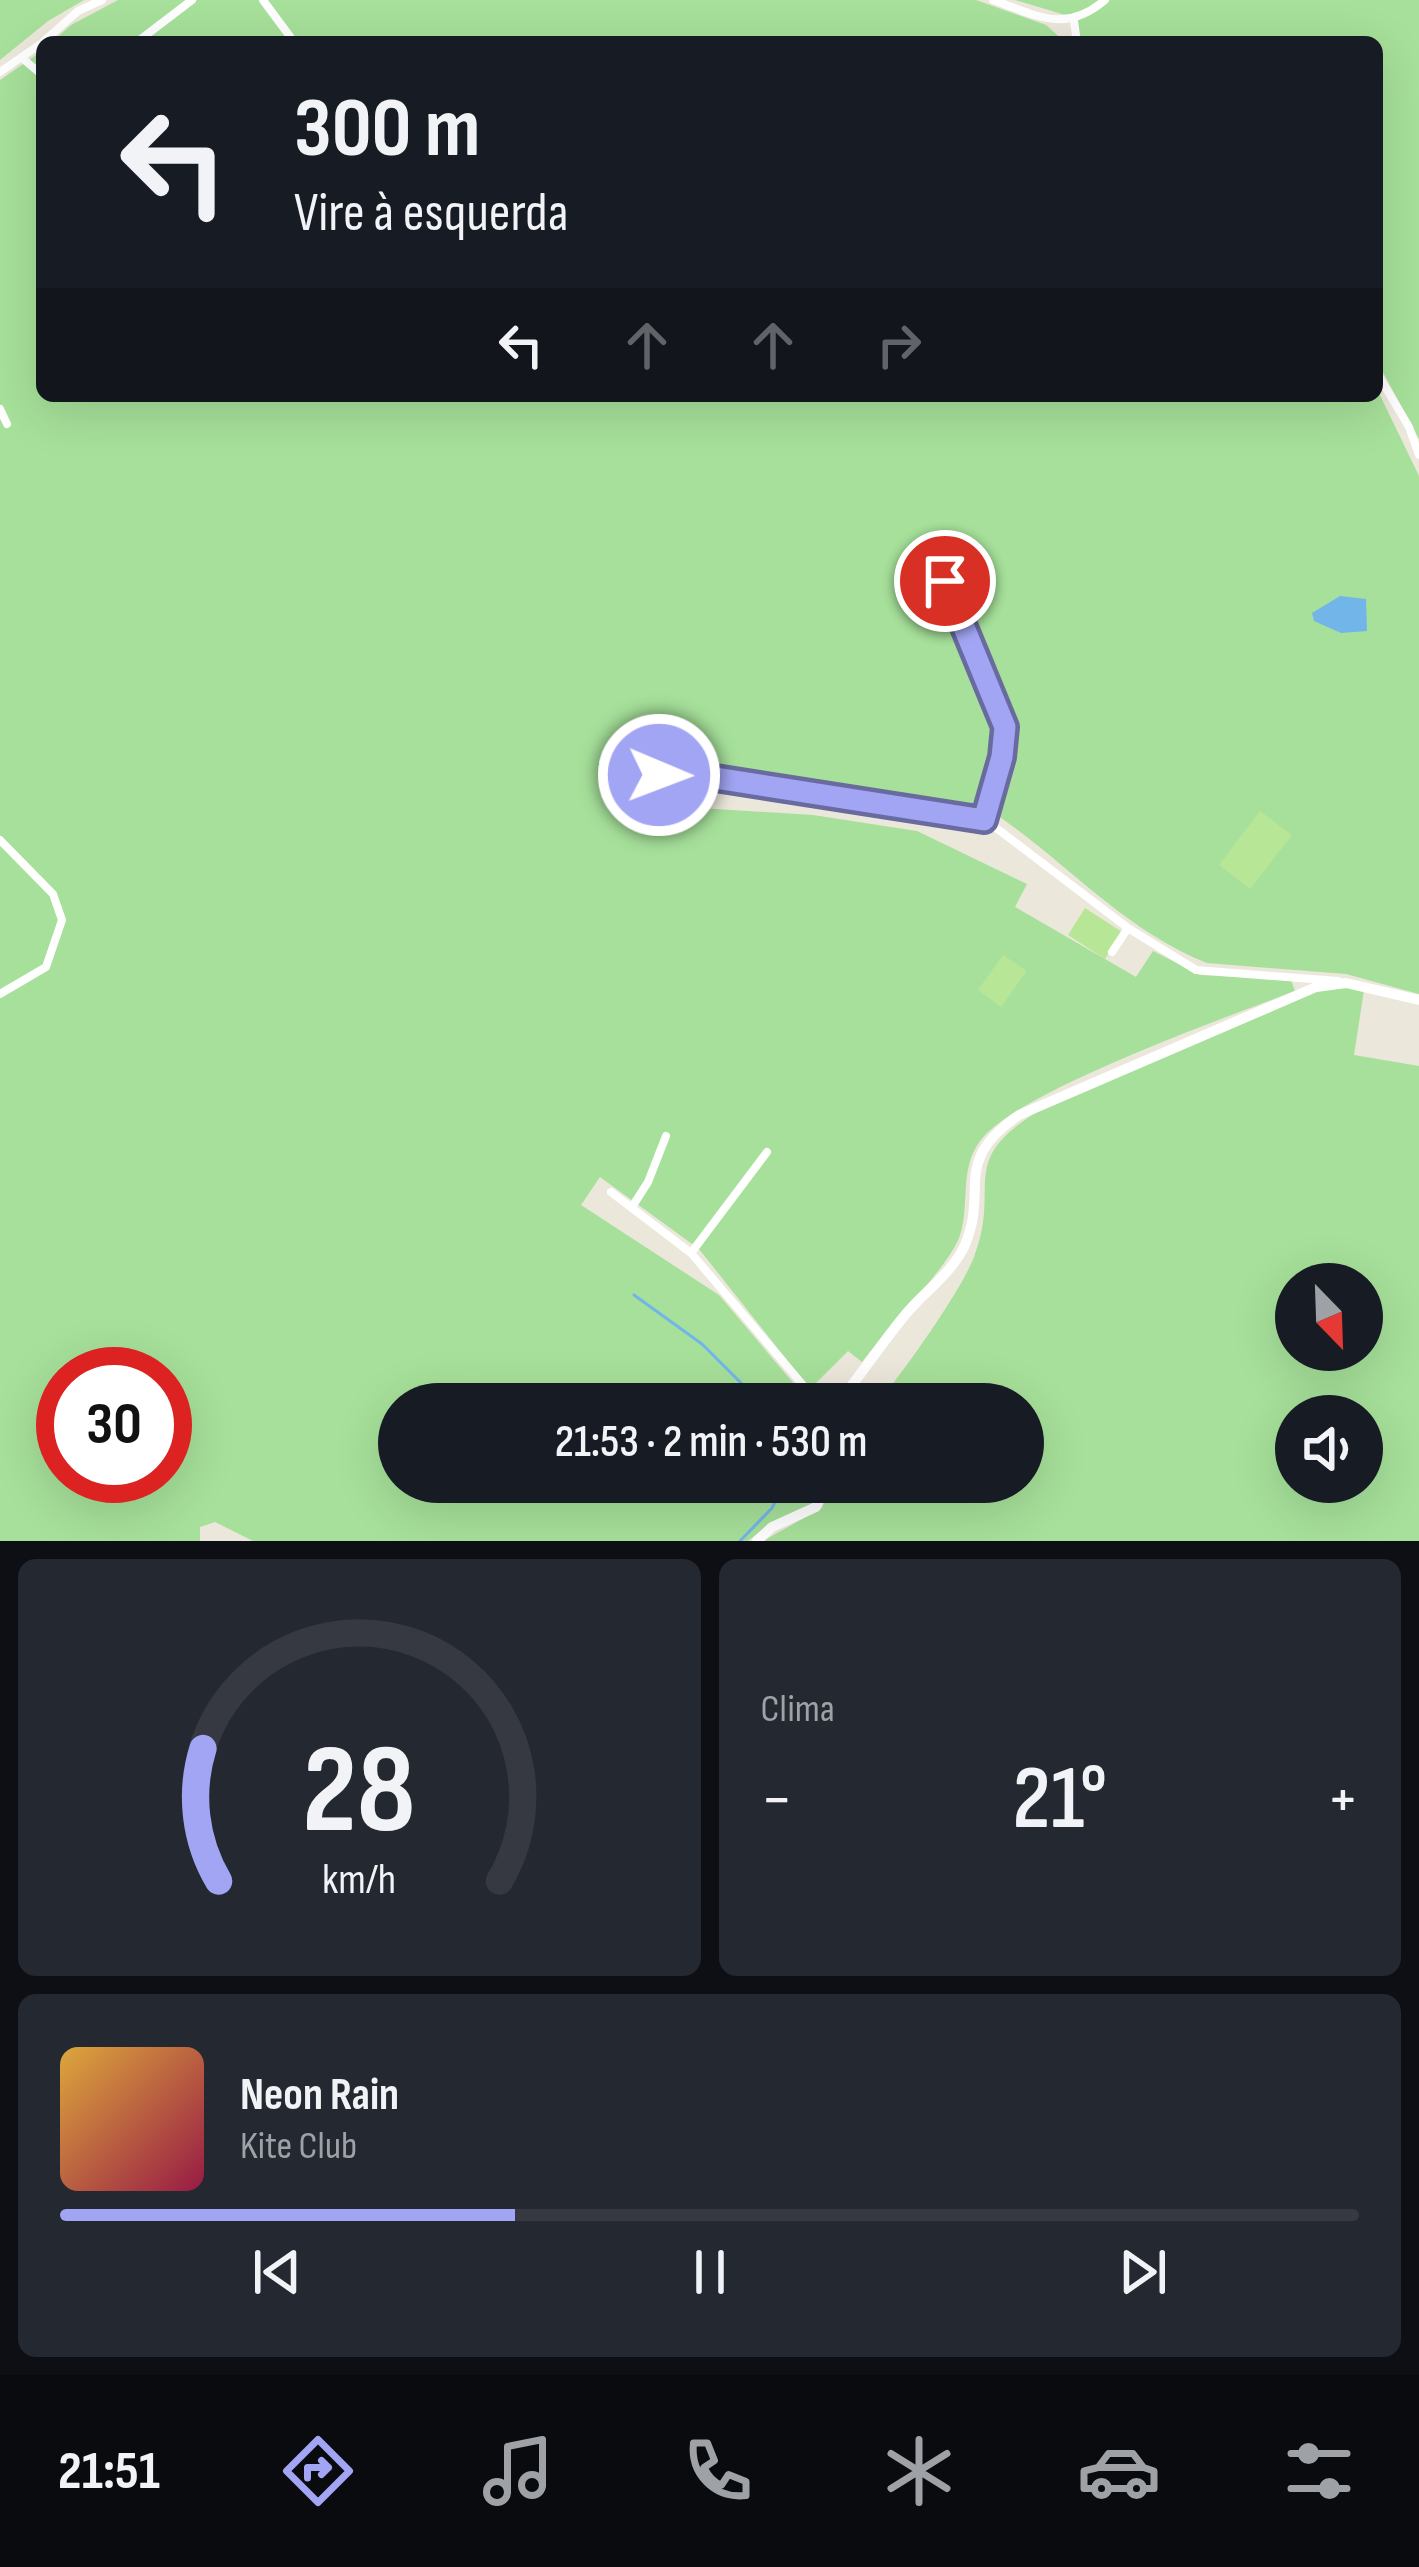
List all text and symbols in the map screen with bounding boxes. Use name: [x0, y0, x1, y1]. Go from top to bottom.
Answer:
text: 300 m: [294, 79, 480, 180]
icon: left: [96, 84, 252, 240]
text: Vire à esquerda: [294, 181, 568, 246]
icon: left: [488, 312, 554, 378]
icon: ahead: [614, 312, 680, 378]
icon: ahead: [740, 312, 806, 378]
icon: right: [866, 312, 932, 378]
pin: [894, 530, 996, 632]
icon: arrive: [912, 548, 978, 614]
position arrow: [596, 712, 722, 838]
north arrow: [1275, 1263, 1383, 1371]
map controls: [1275, 1263, 1383, 1503]
speed limit sign: 30: [36, 1347, 192, 1503]
button: sound: [1275, 1395, 1383, 1503]
text: 21:53 · 2 min · 530 m: [555, 1415, 867, 1470]
text: Clima: [761, 1686, 835, 1733]
text: 28: [302, 1718, 416, 1867]
text: 21°: [1012, 1746, 1107, 1854]
text: −: [761, 1761, 793, 1840]
text: +: [1327, 1761, 1359, 1840]
text: km/h: [322, 1853, 396, 1905]
text: Neon Rain: [240, 2068, 399, 2123]
text: Kite Club: [240, 2123, 357, 2170]
icon: previous: [244, 2239, 310, 2305]
icon: pause: [677, 2239, 743, 2305]
icon: next: [1110, 2239, 1176, 2305]
icon: directions: [276, 2429, 360, 2513]
icon: music: [476, 2429, 560, 2513]
icon: phone: [676, 2429, 760, 2513]
icon: climate: [877, 2429, 961, 2513]
icon: car: [1077, 2429, 1161, 2513]
icon: filters: [1277, 2429, 1361, 2513]
text: 21:51: [58, 2439, 160, 2504]

